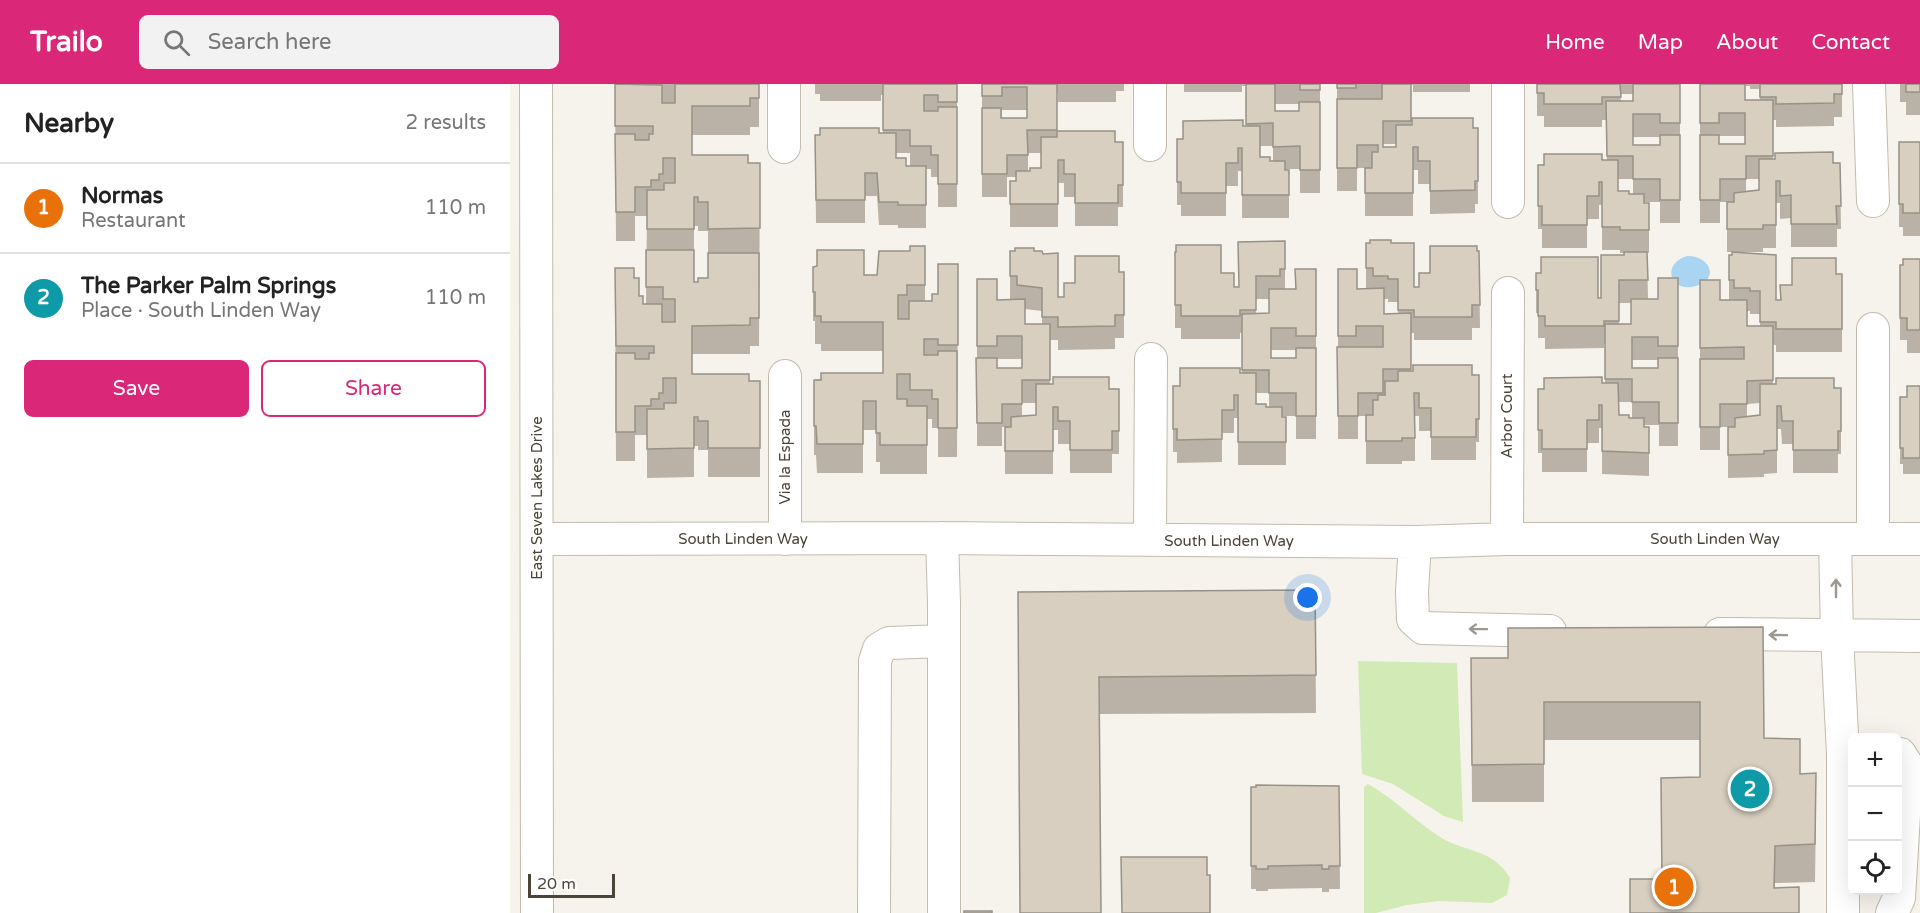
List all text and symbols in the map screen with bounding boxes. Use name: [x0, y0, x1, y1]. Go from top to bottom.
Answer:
search box: [139, 15, 559, 69]
text: Trailo: [30, 25, 103, 59]
icon: search: [160, 26, 193, 59]
text: Search here: [208, 29, 332, 55]
text: Home: [1545, 30, 1605, 55]
text: Map: [1638, 30, 1683, 55]
text: About: [1716, 30, 1778, 55]
text: Contact: [1811, 30, 1890, 55]
text: Nearby: [24, 108, 114, 139]
text: 2 results: [406, 111, 486, 135]
text: Normas: [81, 183, 163, 209]
text: 1: [37, 196, 50, 220]
text: 110 m: [425, 196, 486, 220]
text: Restaurant: [81, 209, 186, 233]
text: The Parker Palm Springs: [81, 273, 336, 299]
text: 2: [37, 286, 50, 310]
text: 110 m: [425, 286, 486, 310]
text: Place · South Linden Way: [81, 299, 321, 323]
button: Save: [24, 360, 249, 417]
button: Share: [261, 360, 486, 417]
street label: Arbor Court: [1498, 373, 1516, 459]
street label: Via la Espada: [776, 410, 794, 504]
street label: East Seven Lakes Drive: [528, 416, 546, 580]
street label: South Linden Way: [678, 530, 808, 548]
street label: South Linden Way: [1650, 530, 1780, 548]
street label: South Linden Way: [1164, 532, 1294, 550]
one-way arrow: [1830, 578, 1842, 598]
your location: [1293, 583, 1322, 612]
one-way arrow: [1469, 623, 1489, 635]
one-way arrow: [1769, 629, 1789, 641]
map controls: [1848, 733, 1902, 895]
button: +: [1848, 733, 1902, 787]
pin: 2: [1730, 766, 1770, 812]
button: −: [1848, 787, 1902, 841]
button: locate: [1848, 841, 1902, 895]
pin: 1: [1654, 864, 1694, 910]
scale bar: [528, 871, 615, 898]
text: 20 m: [537, 874, 576, 894]

